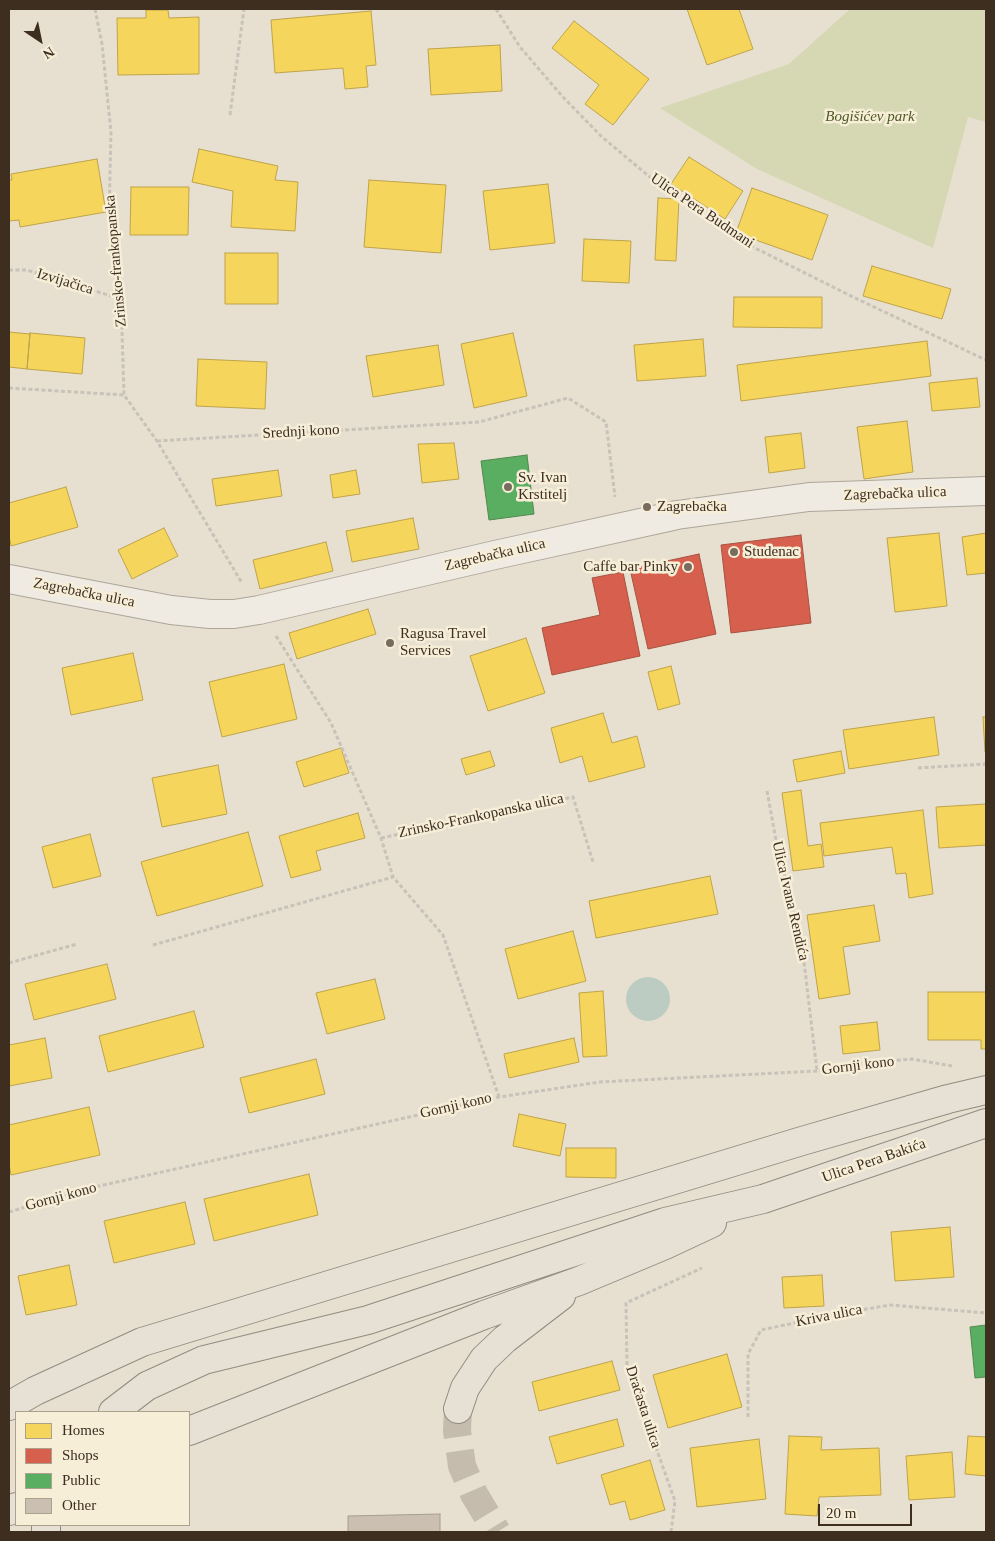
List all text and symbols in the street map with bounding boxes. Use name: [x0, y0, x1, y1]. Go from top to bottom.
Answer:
north arrow: [15, 15, 65, 65]
text: N: [40, 44, 57, 62]
park label: Bogišićev park: [825, 108, 915, 126]
street label: Ulica Pera Budmani: [647, 170, 757, 252]
street label: Zrinsko-frankopanska: [101, 194, 131, 328]
street label: Izvijačica: [34, 265, 96, 299]
street label: Srednji kono: [262, 421, 340, 443]
place label: Sv. Ivan Krstitelj: [518, 469, 567, 504]
marker: Sv. Ivan Krstitelj: [502, 481, 514, 493]
street label: Zagrebačka ulica: [843, 483, 947, 505]
place label: Zagrebačka: [657, 498, 727, 516]
marker: Zagrebačka: [641, 501, 653, 513]
street label: Zagrebačka ulica: [443, 535, 547, 575]
place label: Studenac: [744, 543, 799, 561]
marker: Studenac: [728, 546, 740, 558]
place label: Caffe bar Pinky: [583, 558, 678, 576]
marker: Caffe bar Pinky: [682, 561, 694, 573]
street label: Zagrebačka ulica: [32, 574, 136, 612]
place label: Ragusa Travel Services: [400, 625, 487, 660]
marker: Ragusa Travel Services: [384, 637, 396, 649]
street label: Zrinsko-Frankopanska ulica: [397, 790, 565, 842]
street label: Ulica Ivana Rendića: [767, 839, 813, 963]
street label: Gornji kono: [821, 1053, 895, 1079]
street label: Gornji kono: [418, 1089, 494, 1123]
street label: Ulica Pera Bakića: [820, 1135, 928, 1187]
street label: Gornji kono: [23, 1179, 99, 1215]
street label: Kriva ulica: [794, 1301, 864, 1331]
street label: Dračasta ulica: [621, 1364, 665, 1450]
legend: [15, 1411, 190, 1526]
text: Homes: [62, 1422, 105, 1438]
text: Shops: [62, 1447, 99, 1463]
text: Public: [62, 1472, 100, 1488]
scale bar: [820, 1494, 914, 1526]
text: Other: [62, 1497, 96, 1513]
text: 20 m: [826, 1505, 856, 1521]

